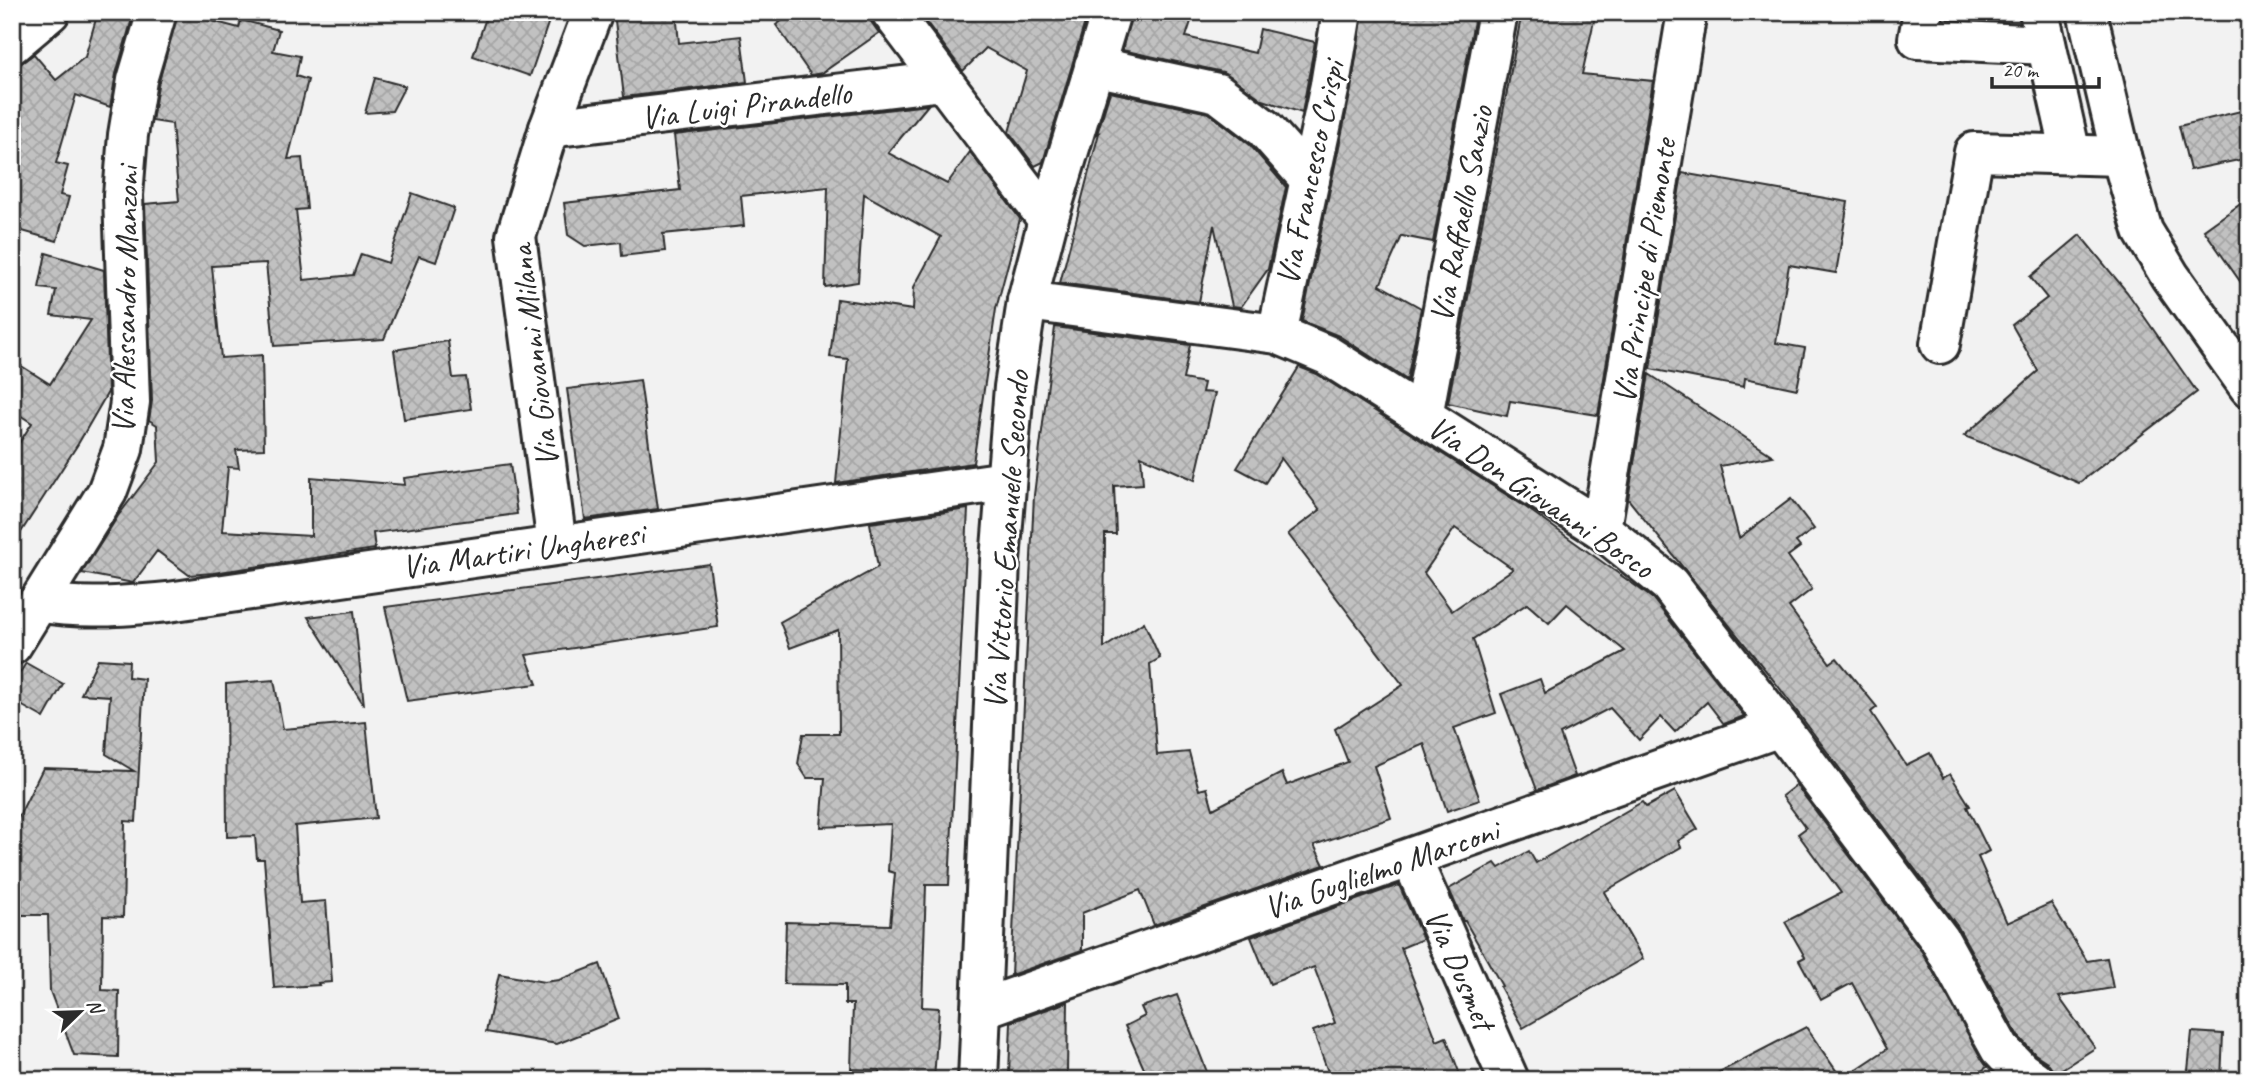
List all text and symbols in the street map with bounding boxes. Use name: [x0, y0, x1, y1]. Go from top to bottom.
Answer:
scale bar: [1992, 46, 2098, 90]
street label: Via Francesco Crispi: [1266, 53, 1355, 289]
text: 20 m: [2002, 57, 2040, 83]
street label: Via Luigi Pirandello: [639, 71, 855, 139]
street label: Via Raffaello Sanzio: [1419, 101, 1503, 326]
street label: Via Principe di Piemonte: [1602, 133, 1686, 406]
street label: Via Alessandro Manzoni: [102, 162, 148, 434]
street label: Via Giovanni Milana: [499, 240, 568, 469]
street label: Via Vittorio Emanuele Secondo: [973, 367, 1039, 711]
street label: Via Don Giovanni Bosco: [1420, 406, 1663, 589]
street label: Via Martiri Ungheresi: [399, 512, 651, 588]
street label: Via Guglielmo Marconi: [1258, 808, 1507, 929]
street label: Via Dusmet: [1415, 902, 1507, 1040]
north arrow: [46, 976, 116, 1046]
text: N: [81, 996, 109, 1019]

